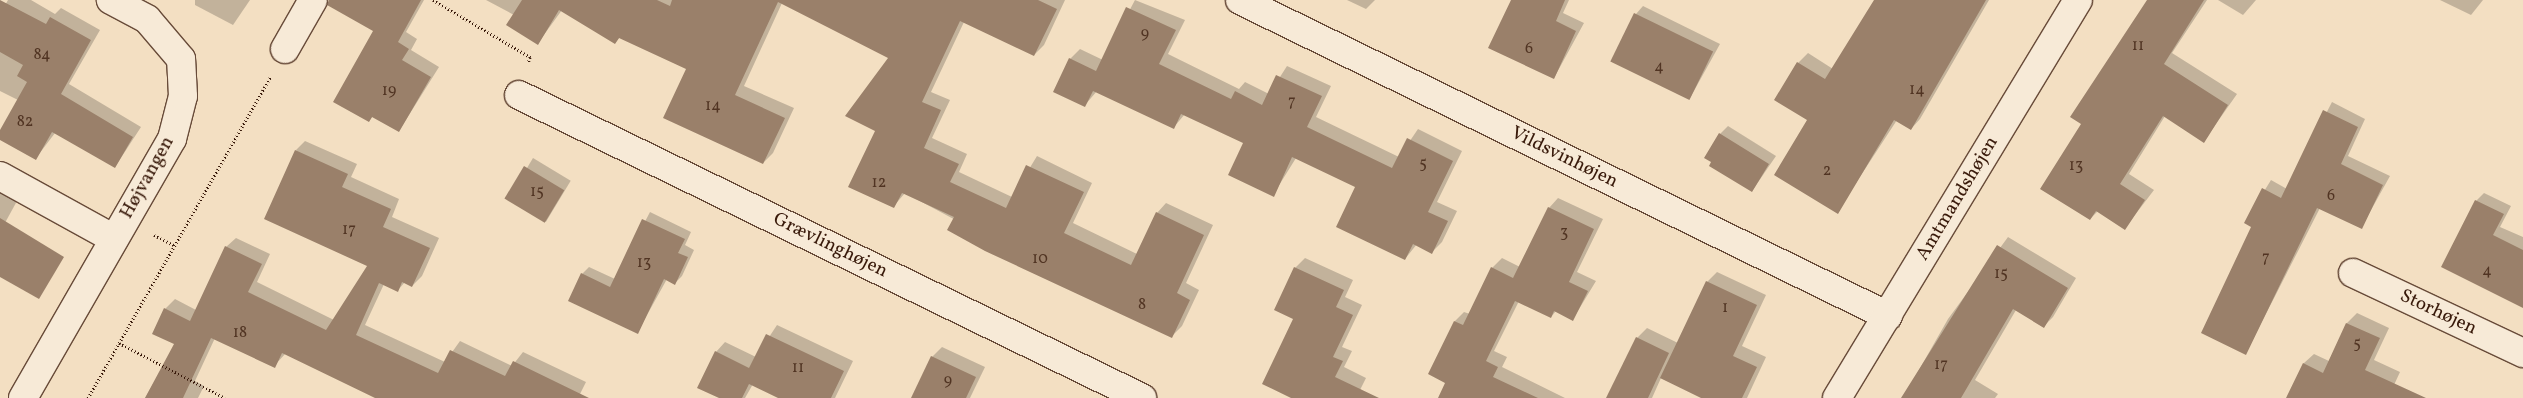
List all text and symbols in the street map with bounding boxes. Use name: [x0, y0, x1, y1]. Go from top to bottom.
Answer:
house number: 9: [1141, 24, 1149, 44]
house number: 11: [2132, 36, 2144, 56]
house number: 6: [1525, 39, 1533, 59]
house number: 84: [33, 45, 51, 65]
house number: 4: [1654, 57, 1664, 77]
house number: 14: [1909, 80, 1925, 100]
house number: 19: [382, 81, 396, 101]
house number: 7: [1288, 92, 1296, 112]
house number: 14: [705, 96, 721, 116]
house number: 82: [17, 112, 33, 132]
street label: Vildsvinhøjen: [1507, 122, 1621, 194]
street label: Højvangen: [116, 133, 180, 223]
street label: Amtmandshøjen: [1912, 133, 2004, 265]
house number: 5: [1419, 154, 1427, 174]
house number: 13: [2069, 156, 2083, 176]
house number: 2: [1823, 161, 1831, 181]
house number: 12: [872, 173, 886, 193]
house number: 15: [530, 182, 544, 202]
house number: 6: [2327, 186, 2335, 206]
street label: Grævlinghøjen: [769, 208, 891, 284]
house number: 17: [342, 220, 356, 240]
house number: 3: [1560, 223, 1568, 243]
house number: 7: [2262, 248, 2270, 268]
house number: 10: [1032, 249, 1048, 269]
house number: 13: [637, 253, 651, 273]
house number: 4: [2482, 261, 2492, 281]
house number: 15: [1994, 264, 2008, 284]
street label: Storhøjen: [2396, 285, 2480, 341]
house number: 8: [1138, 295, 1146, 315]
house number: 1: [1722, 298, 1728, 318]
house number: 18: [233, 323, 247, 343]
house number: 5: [2353, 334, 2361, 354]
house number: 17: [1934, 355, 1948, 375]
house number: 11: [792, 358, 804, 378]
house number: 9: [944, 371, 952, 391]

